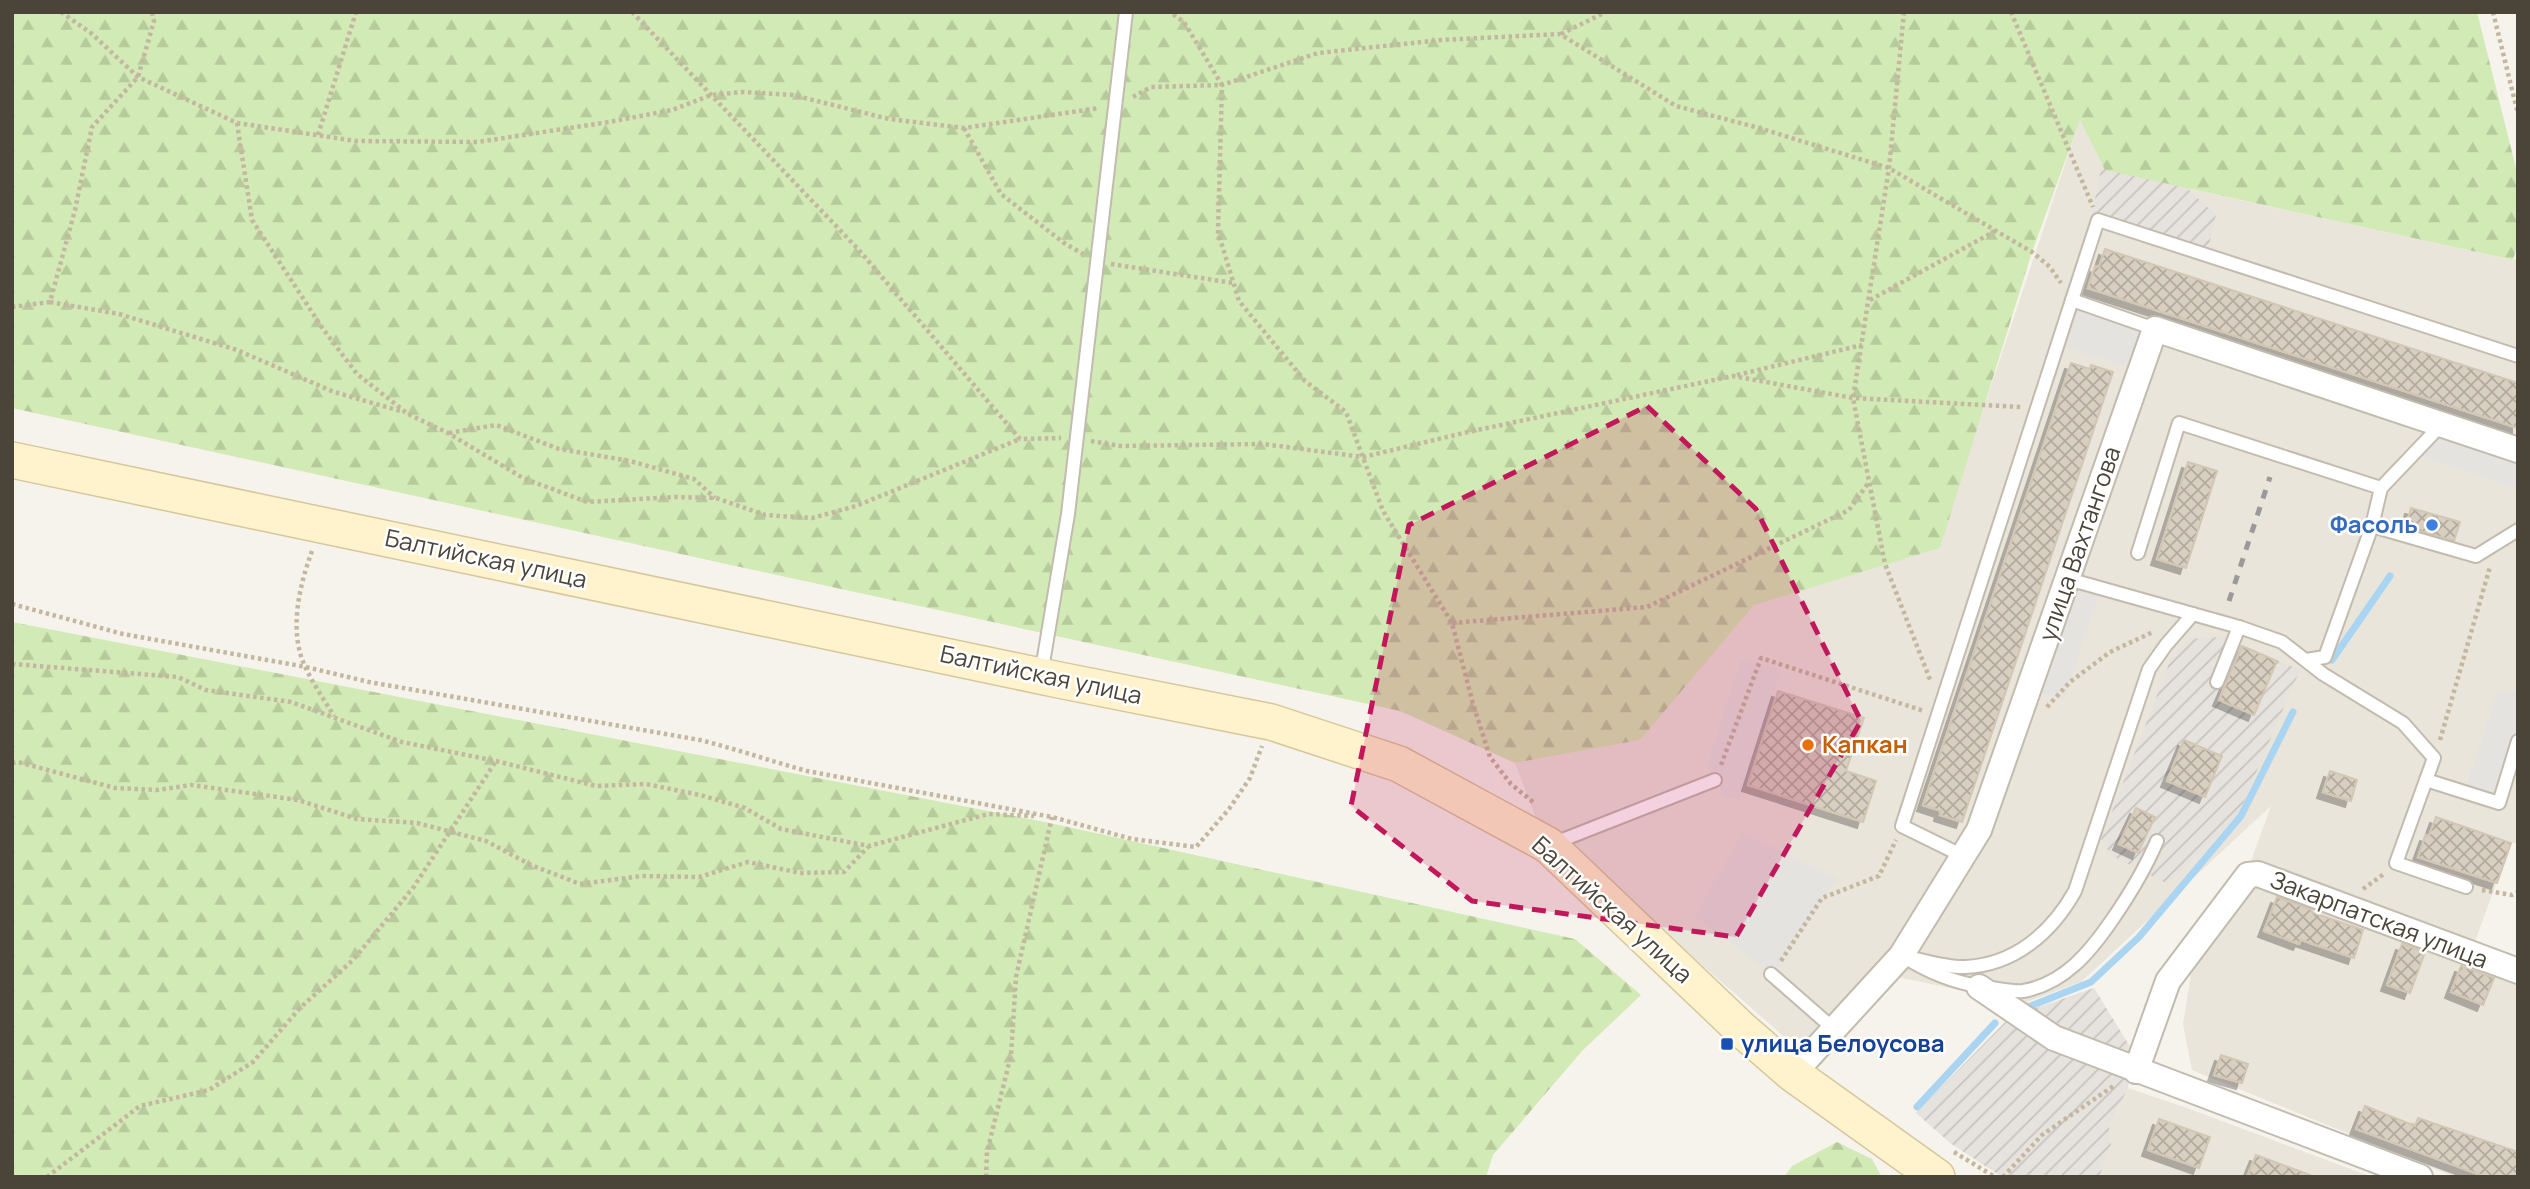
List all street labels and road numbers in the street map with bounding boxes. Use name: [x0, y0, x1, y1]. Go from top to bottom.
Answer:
street label: улица Вахтангова: [2030, 442, 2127, 645]
street label: Балтийская улица: [382, 520, 590, 595]
street label: Балтийская улица: [937, 636, 1145, 711]
street label: Балтийская улица: [1526, 828, 1700, 990]
street label: Закарпатская улица: [2266, 862, 2493, 975]

